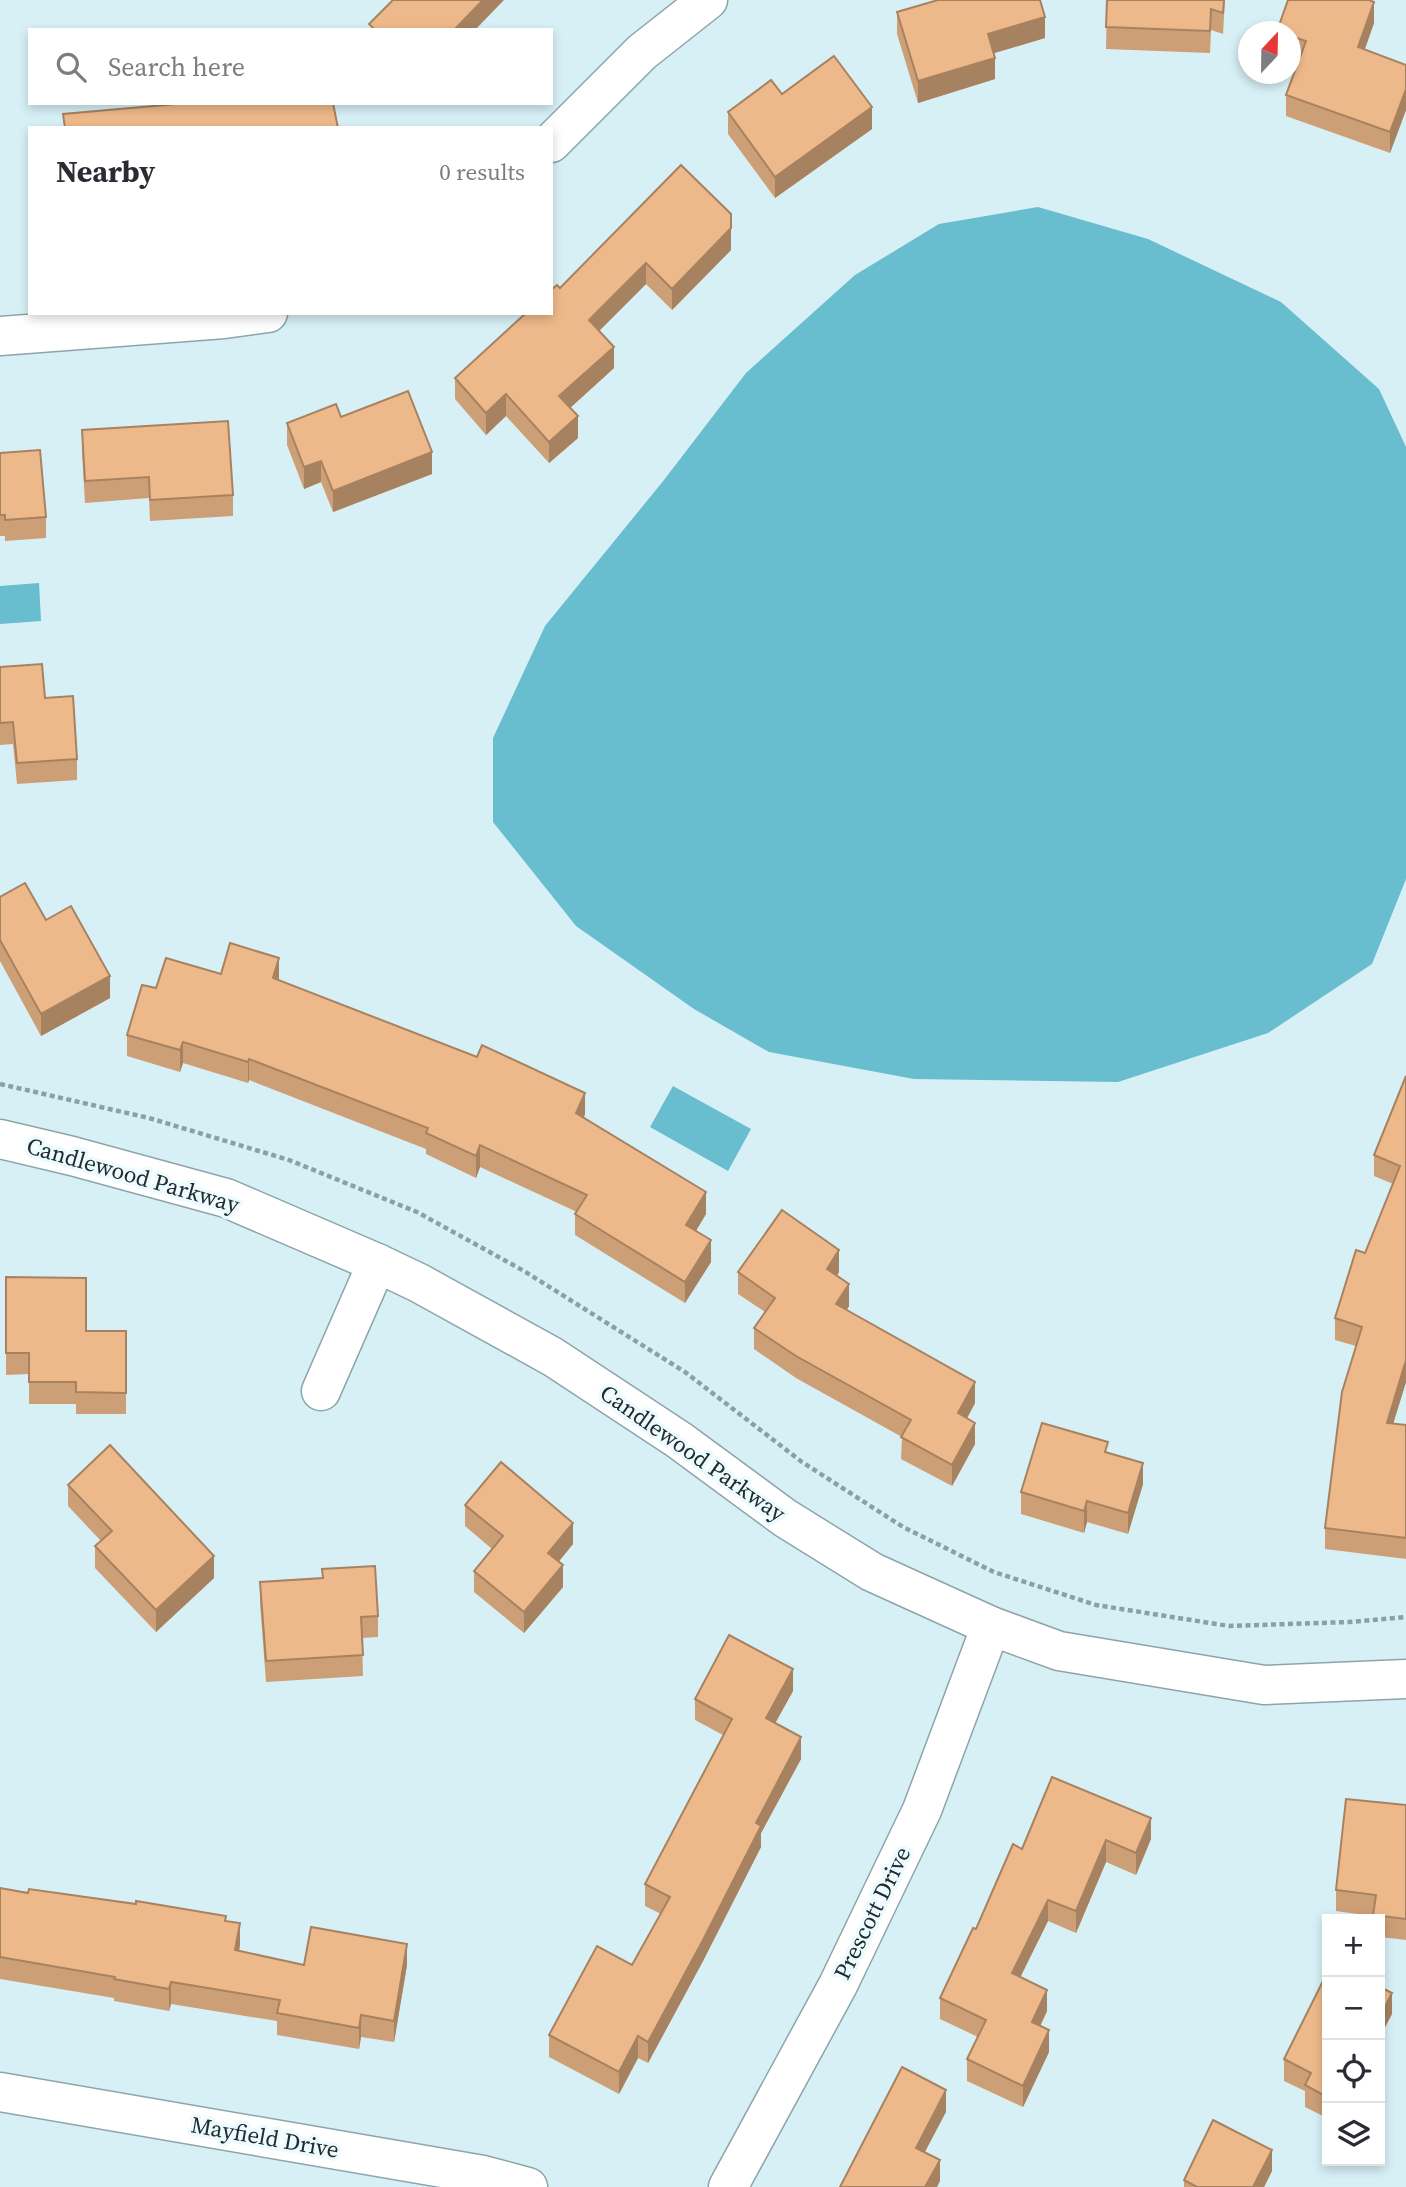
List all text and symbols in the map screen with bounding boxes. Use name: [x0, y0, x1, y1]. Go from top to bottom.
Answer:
north arrow: [1238, 21, 1301, 84]
search box: [28, 28, 553, 105]
icon: search: [52, 48, 90, 86]
text: Search here: [108, 49, 245, 85]
text: Nearby: [56, 151, 155, 192]
text: 0 results: [439, 156, 525, 188]
street label: Candlewood Parkway: [23, 1129, 243, 1221]
street label: Candlewood Parkway: [594, 1377, 792, 1529]
street label: Prescott Drive: [826, 1841, 918, 1985]
map controls: [1322, 1914, 1385, 2166]
button: +: [1322, 1914, 1385, 1977]
button: −: [1322, 1977, 1385, 2040]
button: locate: [1322, 2040, 1385, 2103]
button: layers: [1322, 2103, 1385, 2166]
street label: Mayfield Drive: [188, 2108, 342, 2166]

